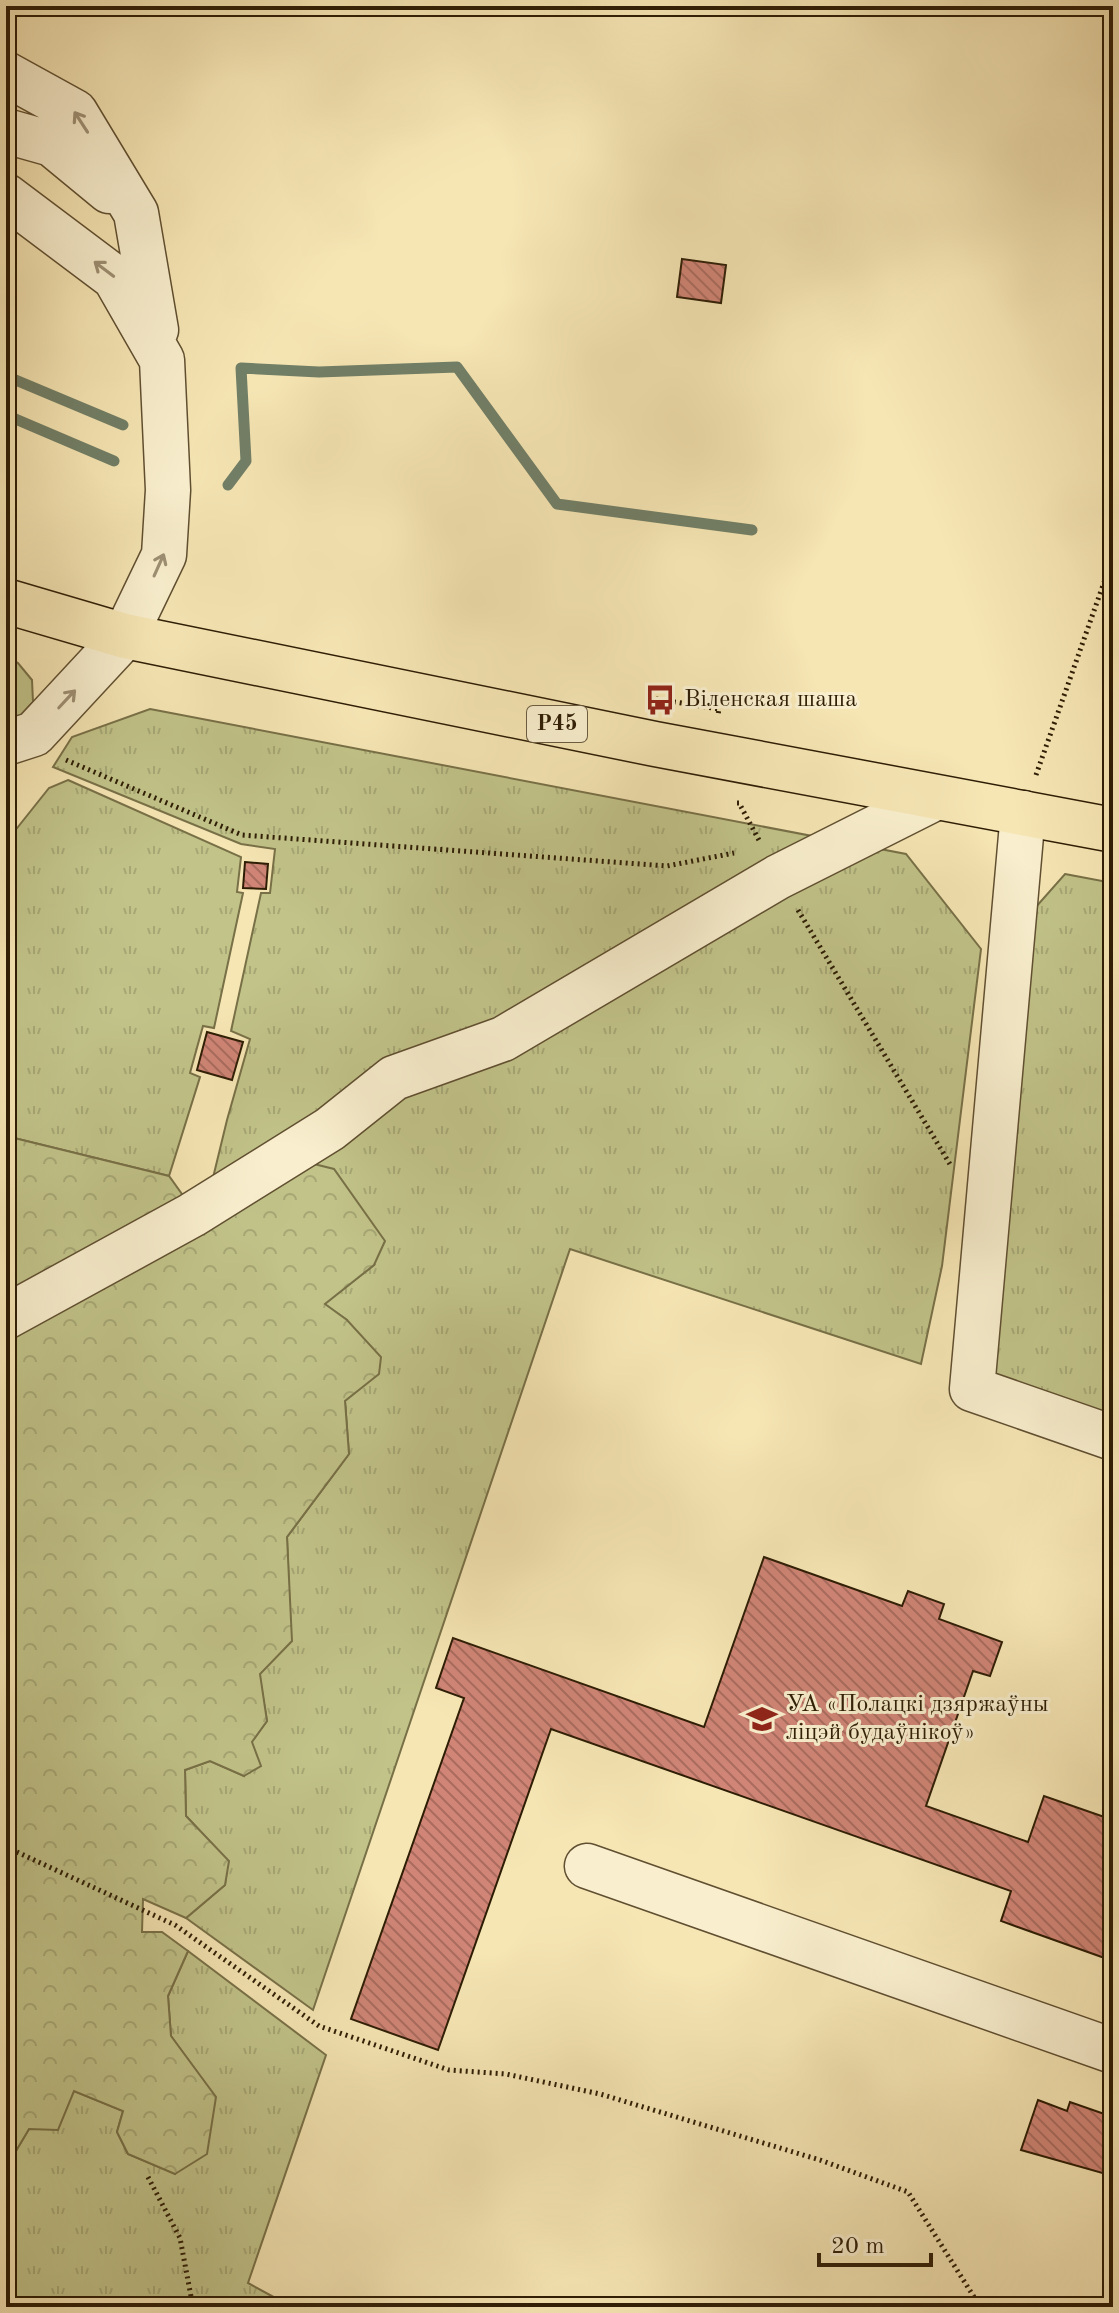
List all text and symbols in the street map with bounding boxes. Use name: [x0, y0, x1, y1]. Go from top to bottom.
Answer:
one-way arrow: [72, 112, 89, 134]
one-way arrow: [93, 261, 115, 277]
one-way arrow: [152, 554, 167, 578]
bus stop icon: Віленская шаша: [643, 683, 677, 717]
place label: Віленская шаша: [684, 688, 857, 712]
one-way arrow: [58, 689, 77, 709]
road number: Р45: [527, 706, 587, 742]
place label: УА «Полацкі дзяржаўны ліцэй будаўнікоў»: [786, 1693, 1049, 1745]
school or university icon: УА «Полацкі дзяржаўны ліцэй будаўнікоў»: [745, 1702, 779, 1736]
scale bar: [819, 2217, 931, 2267]
text: 20 m: [831, 2235, 885, 2259]

